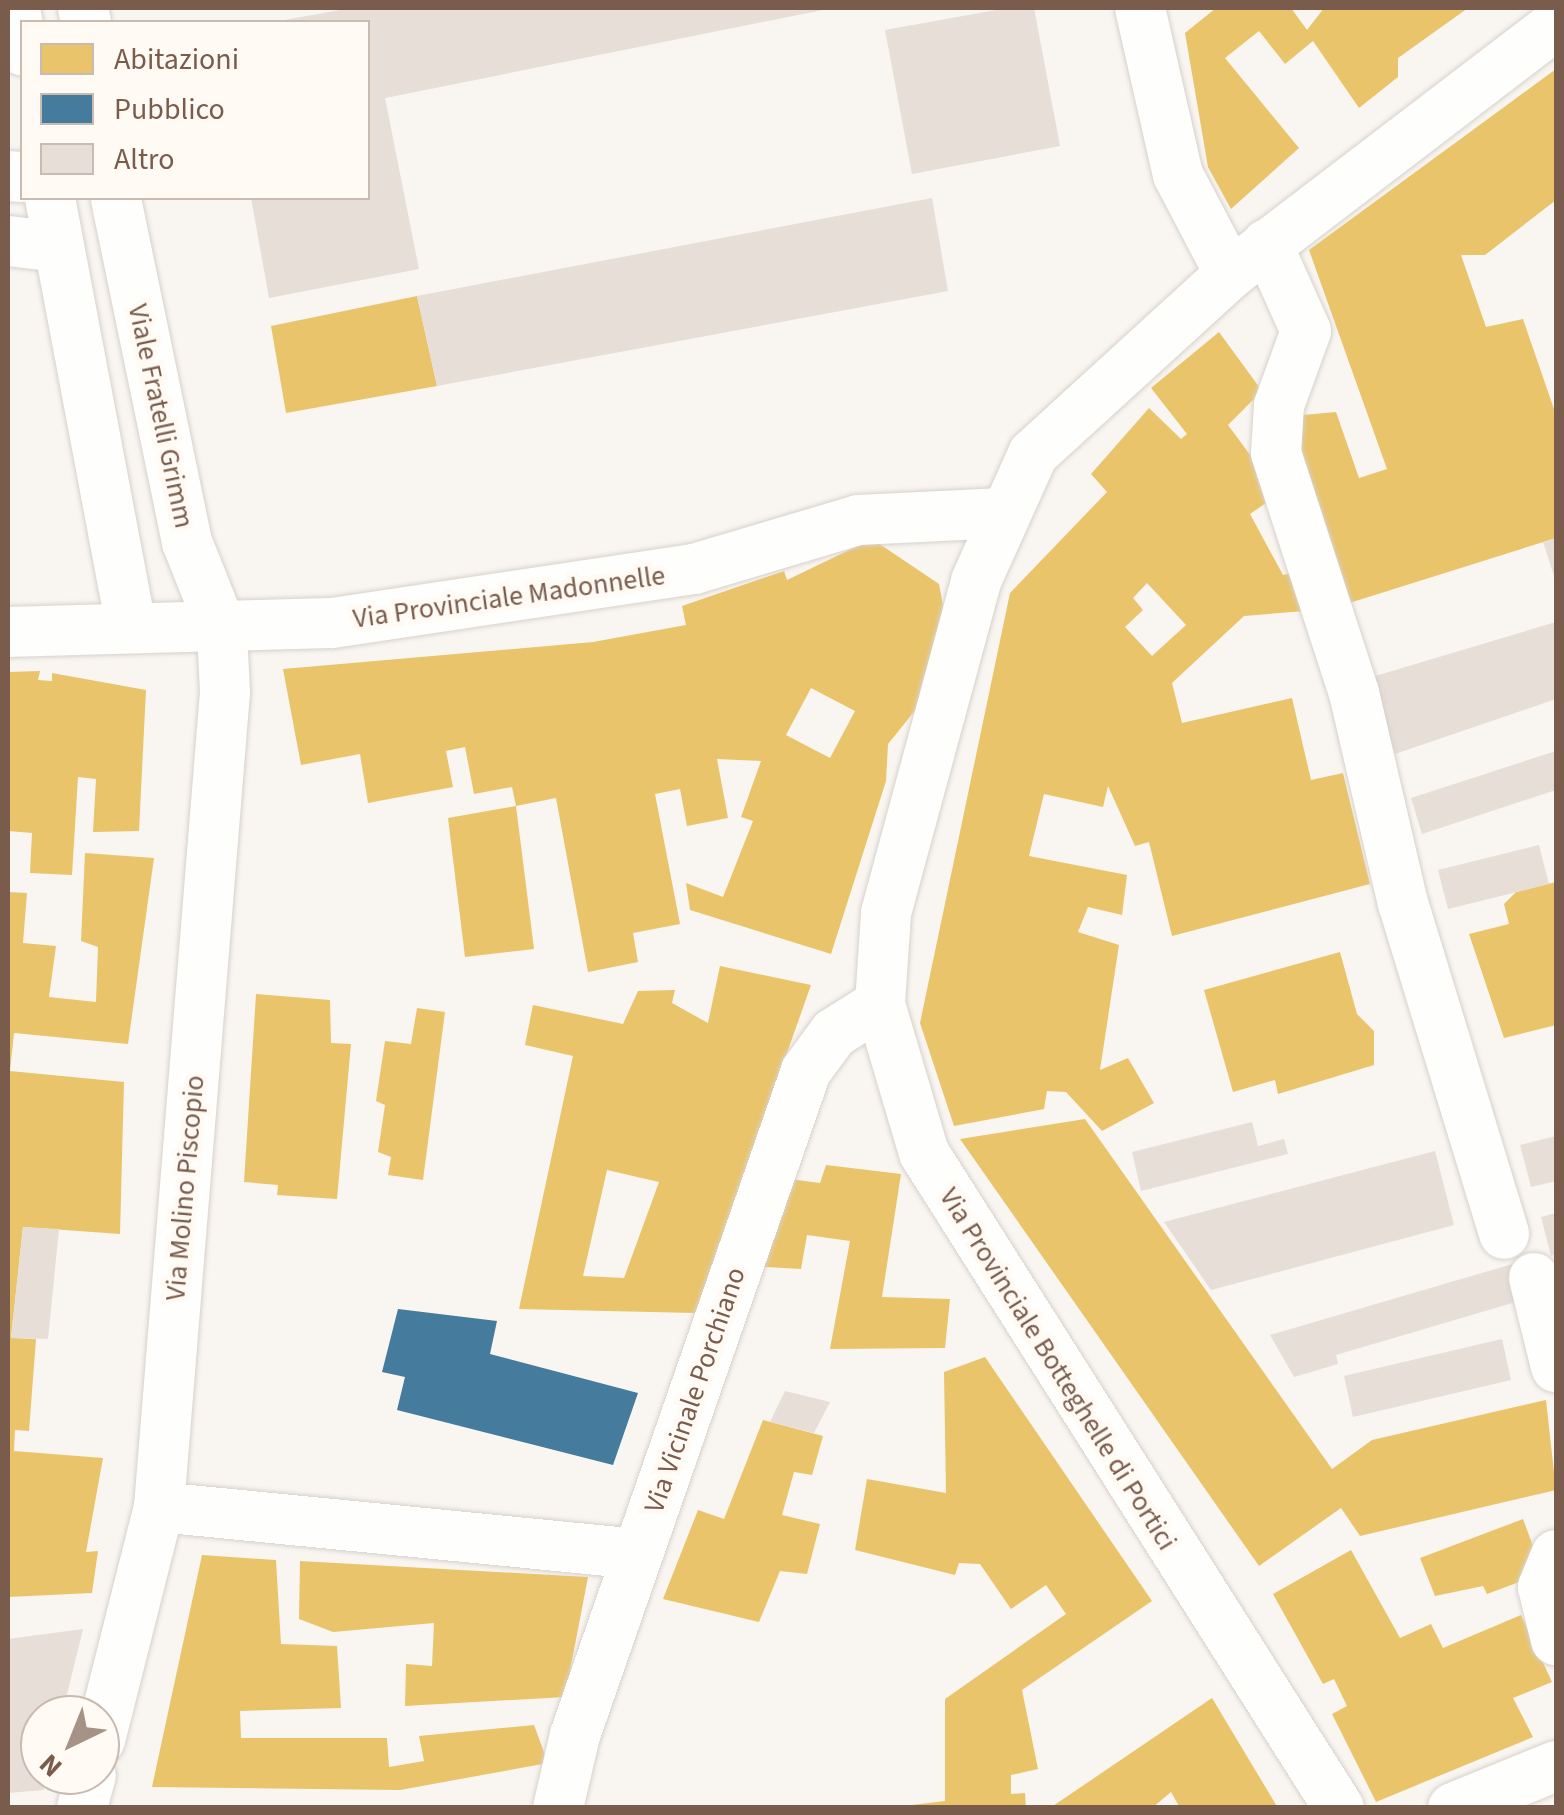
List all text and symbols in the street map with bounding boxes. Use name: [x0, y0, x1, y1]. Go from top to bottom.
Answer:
legend: [20, 20, 370, 200]
text: Abitazioni: [114, 38, 239, 81]
text: Pubblico: [114, 88, 225, 131]
text: Altro: [114, 138, 174, 181]
street label: Viale Fratelli Grimm: [121, 301, 201, 531]
street label: Via Provinciale Madonnelle: [351, 558, 667, 636]
street label: Via Molino Piscopio: [158, 1074, 212, 1302]
street label: Via Provinciale Botteghelle di Portici: [932, 1182, 1184, 1556]
street label: Via Vicinale Porchiano: [637, 1263, 753, 1517]
north arrow: [20, 1695, 120, 1795]
text: N: [30, 1744, 71, 1786]

